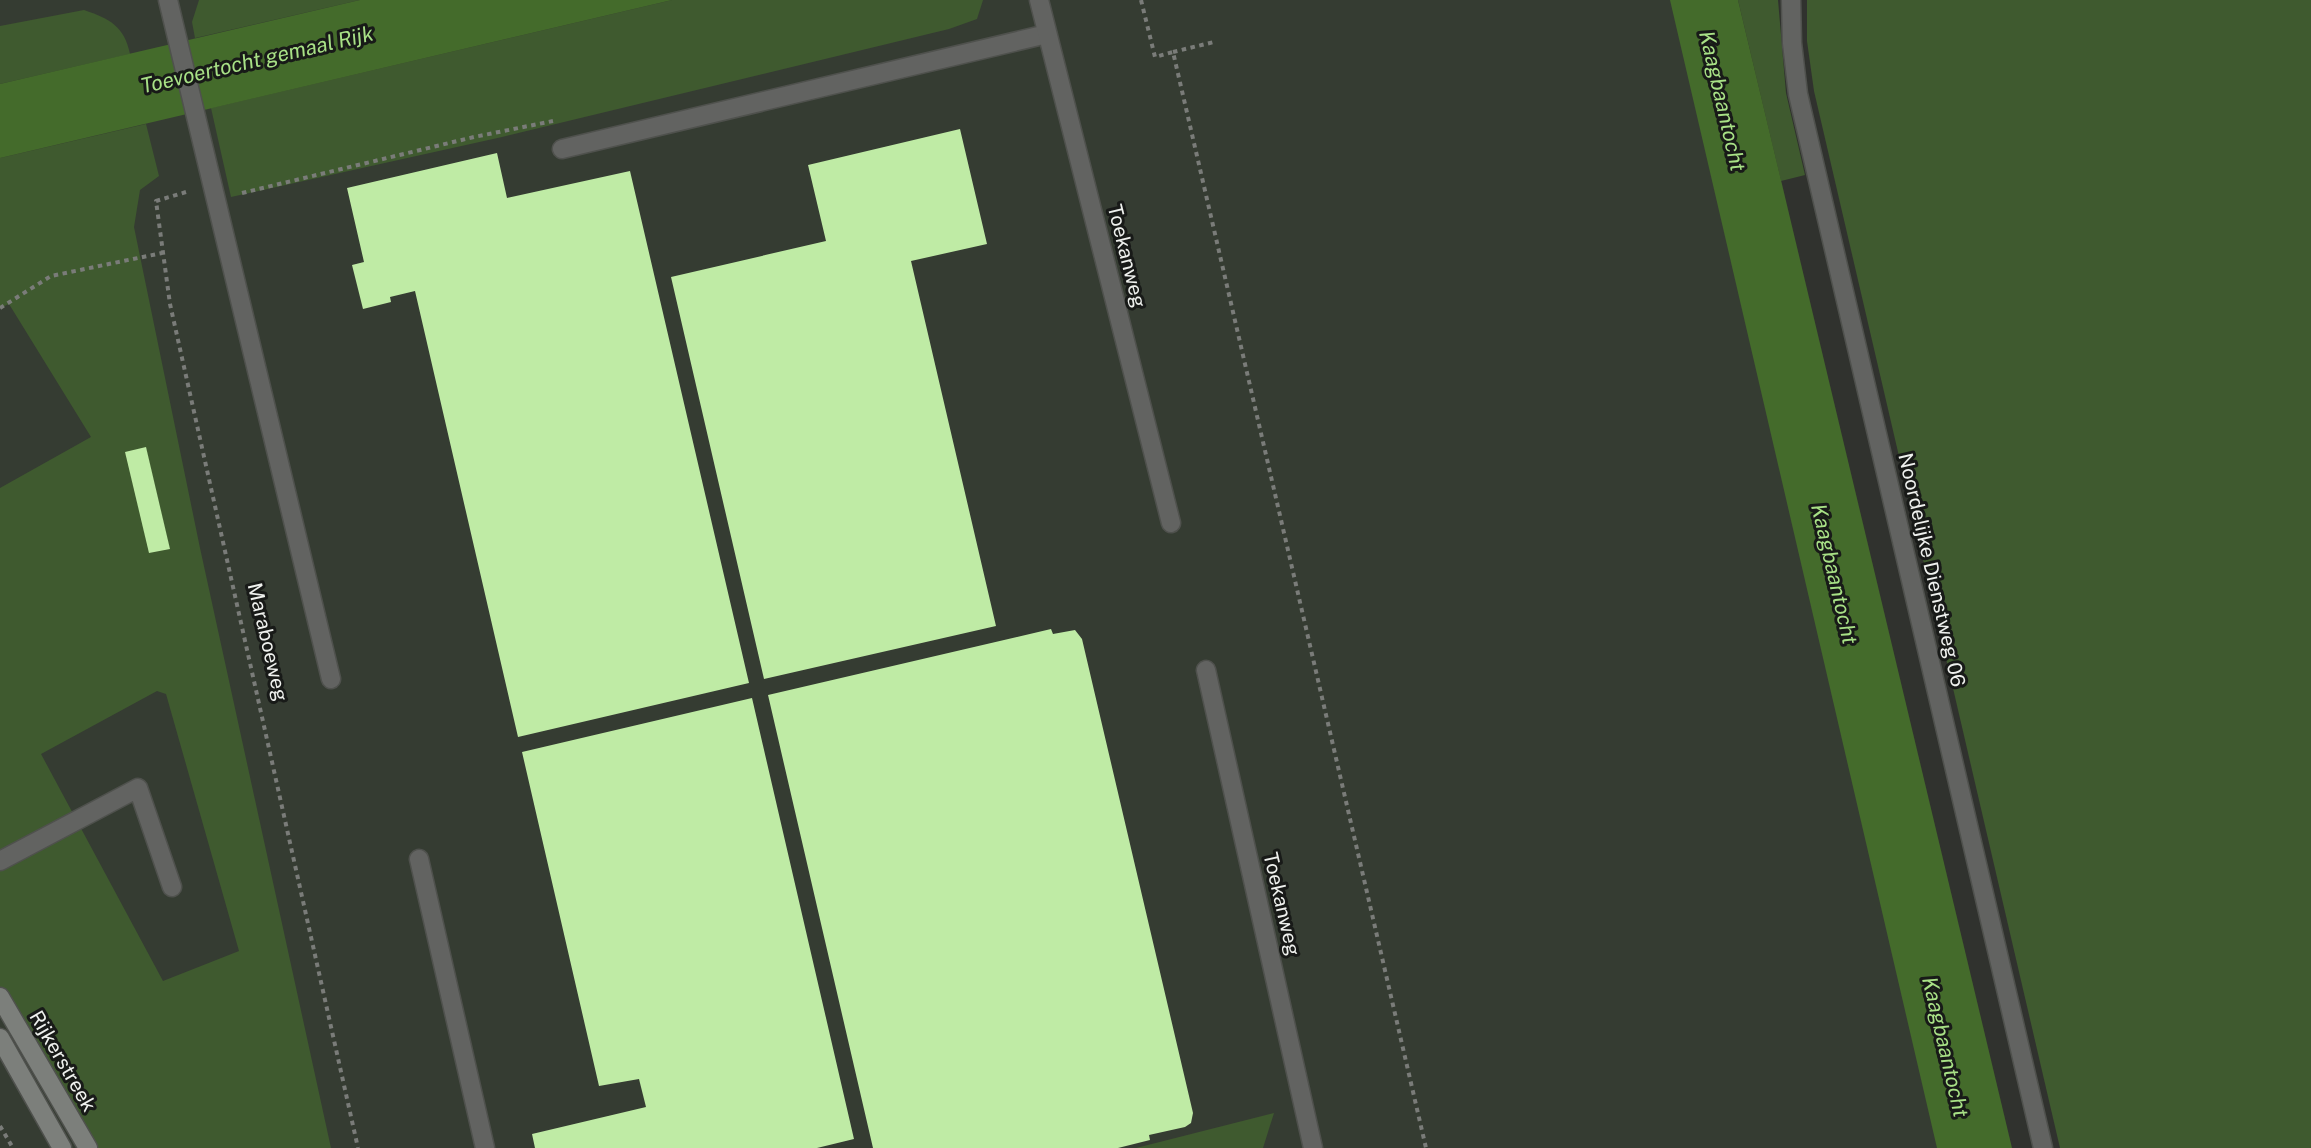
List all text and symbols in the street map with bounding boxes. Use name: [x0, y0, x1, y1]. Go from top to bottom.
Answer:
water label: Toevoertocht gemaal Rijk: [138, 20, 376, 98]
water label: Kaagbaantocht: [1694, 28, 1751, 174]
street label: Toekanweg: [1103, 202, 1151, 310]
street label: Noordelijke Dienstweg 06: [1893, 451, 1971, 689]
water label: Kaagbaantocht: [1806, 501, 1863, 647]
street label: Maraboeweg: [243, 580, 293, 704]
street label: Toekanweg: [1258, 850, 1306, 958]
water label: Kaagbaantocht: [1917, 974, 1974, 1120]
street label: Rijkerstreek: [24, 1006, 102, 1116]

